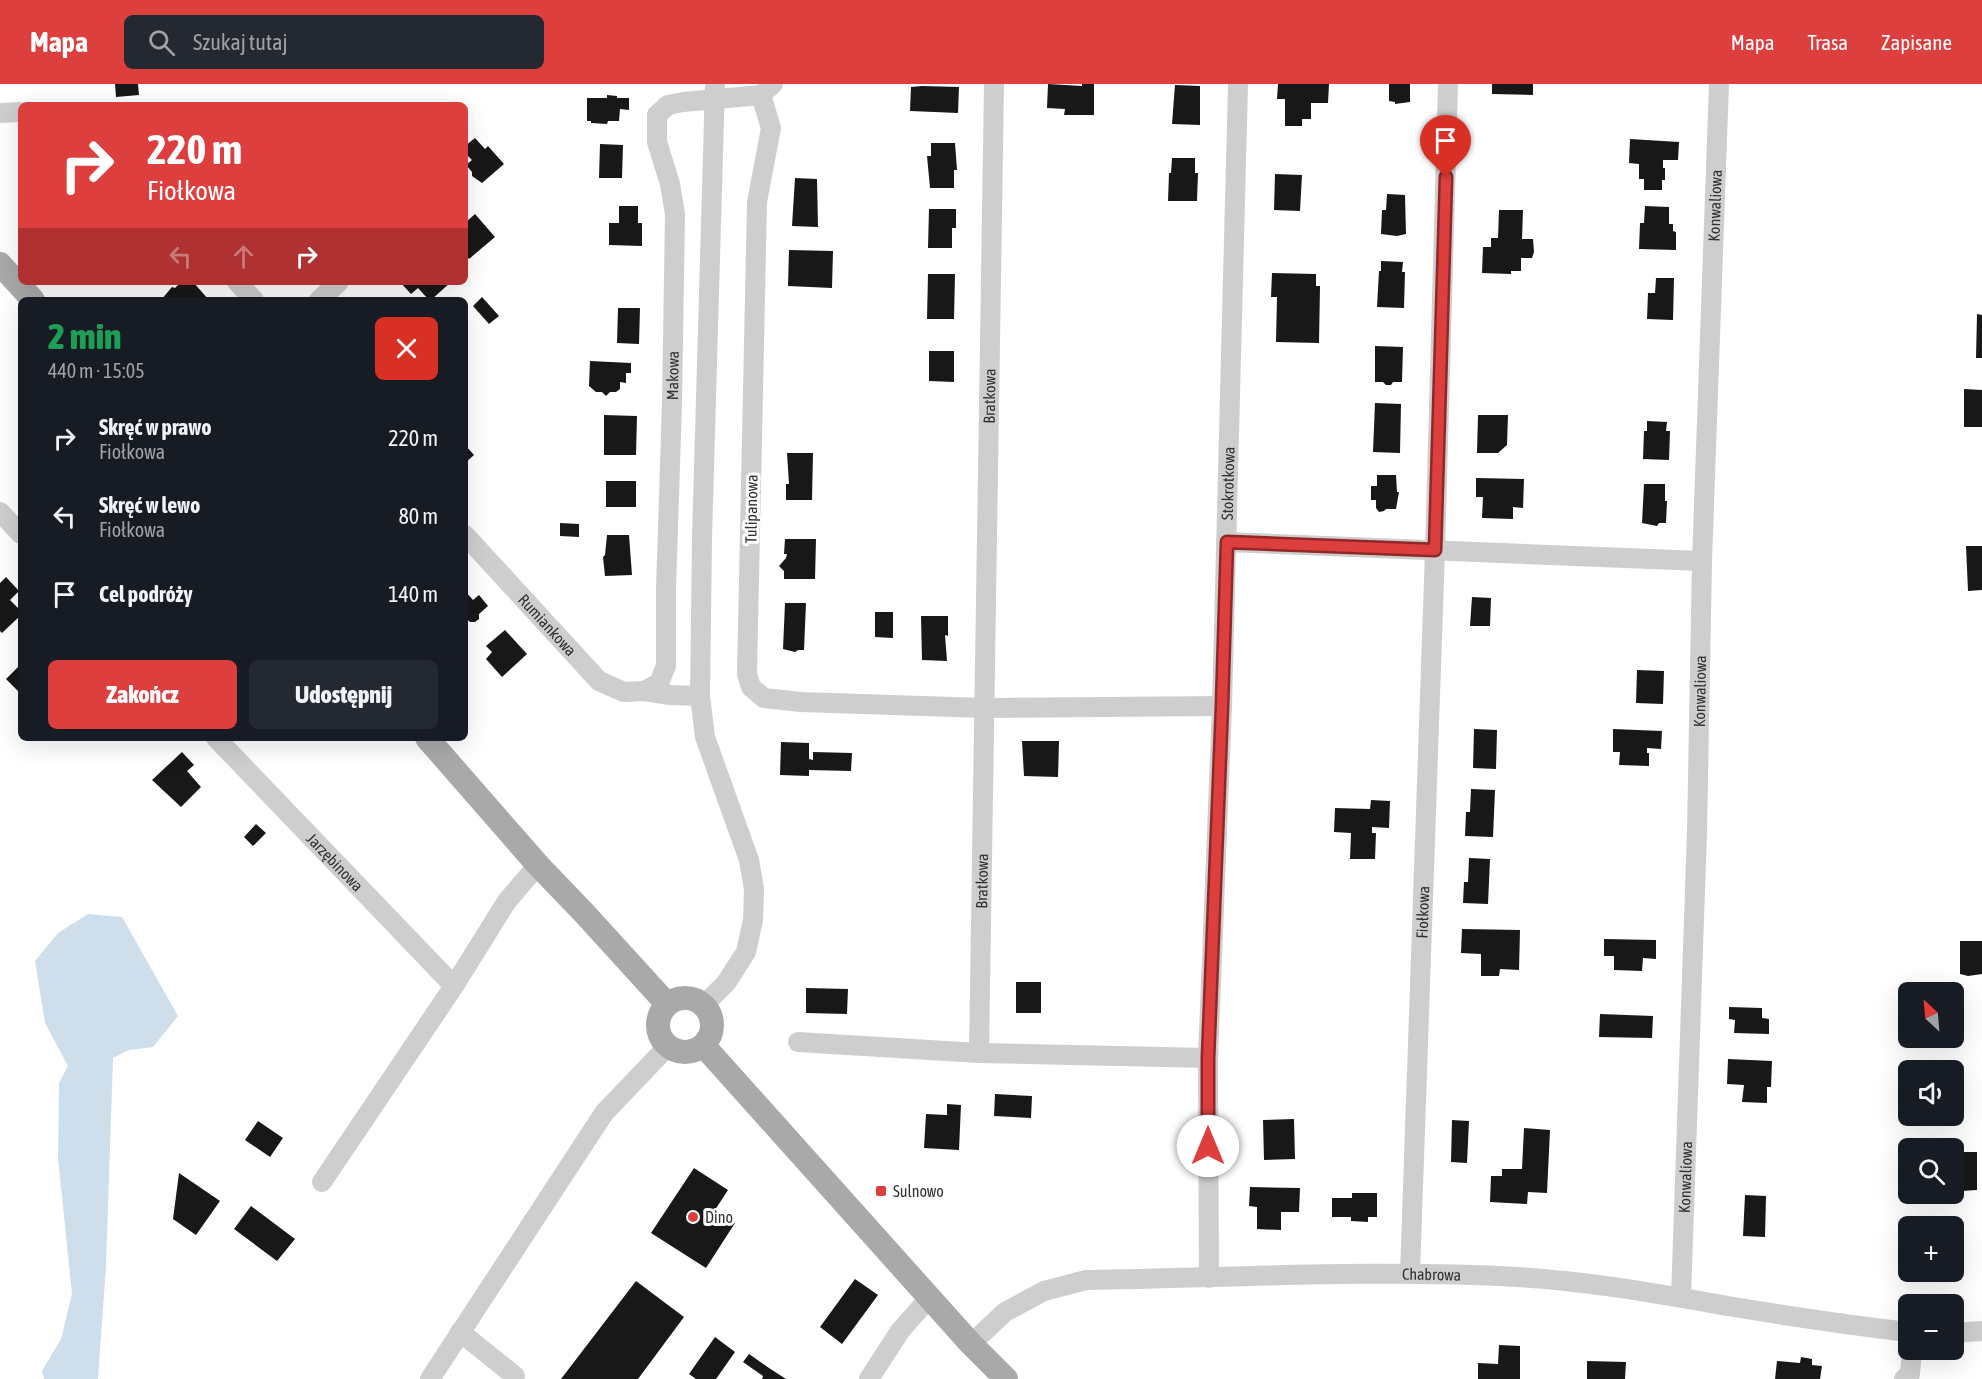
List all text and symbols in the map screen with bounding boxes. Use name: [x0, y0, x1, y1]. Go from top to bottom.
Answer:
search box: [124, 15, 544, 69]
text: Mapa: [30, 26, 88, 58]
icon: search: [145, 26, 178, 59]
text: Szukaj tutaj: [193, 29, 287, 55]
text: Mapa: [1731, 30, 1774, 54]
text: Trasa: [1807, 30, 1848, 54]
text: Zapisane: [1881, 30, 1952, 54]
pin: [1420, 115, 1471, 177]
icon: arrive: [1429, 124, 1462, 157]
text: 220 m: [147, 125, 242, 173]
icon: right: [48, 126, 126, 204]
street label: Konwaliowa: [1704, 169, 1725, 242]
text: Fiołkowa: [147, 175, 236, 206]
icon: left: [164, 240, 197, 273]
icon: ahead: [227, 240, 260, 273]
icon: right: [290, 240, 323, 273]
text: 2 min: [48, 315, 122, 357]
button: close: [375, 317, 438, 380]
street label: Makowa: [663, 351, 682, 400]
text: 440 m · 15:05: [48, 359, 145, 382]
street label: Bratkowa: [980, 368, 999, 424]
text: Skręć w prawo: [99, 414, 212, 440]
icon: right: [48, 422, 81, 455]
text: 220 m: [388, 425, 438, 451]
text: Fiołkowa: [99, 440, 165, 463]
street label: Stokrotkowa: [1218, 446, 1238, 520]
street label: Tulipanowa: [741, 474, 762, 544]
text: Skręć w lewo: [99, 492, 200, 518]
icon: left: [48, 500, 81, 533]
text: 80 m: [398, 503, 438, 529]
text: Fiołkowa: [99, 518, 165, 541]
icon: arrive: [48, 578, 81, 611]
text: Cel podróży: [99, 581, 193, 607]
text: 140 m: [388, 581, 438, 607]
street label: Rumiankowa: [515, 590, 580, 659]
street label: Konwaliowa: [1690, 655, 1709, 727]
button: Zakończ: [48, 660, 237, 729]
button: Udostępnij: [249, 660, 438, 729]
street label: Jarzębinowa: [303, 829, 367, 895]
street label: Bratkowa: [972, 853, 991, 909]
street label: Fiołkowa: [1413, 885, 1432, 939]
north arrow: [1898, 982, 1964, 1048]
map controls: [1898, 982, 1964, 1360]
button: sound: [1898, 1060, 1964, 1126]
position arrow: [1176, 1114, 1240, 1178]
button: search: [1898, 1138, 1964, 1204]
street label: Konwaliowa: [1675, 1141, 1695, 1213]
place label: Sulnowo: [893, 1182, 944, 1200]
marker: Sulnowo: [874, 1184, 888, 1198]
place label: Dino: [705, 1208, 733, 1226]
marker: Dino: [686, 1210, 700, 1224]
button: +: [1898, 1216, 1964, 1282]
street label: Chabrowa: [1402, 1265, 1461, 1284]
button: −: [1898, 1294, 1964, 1360]

